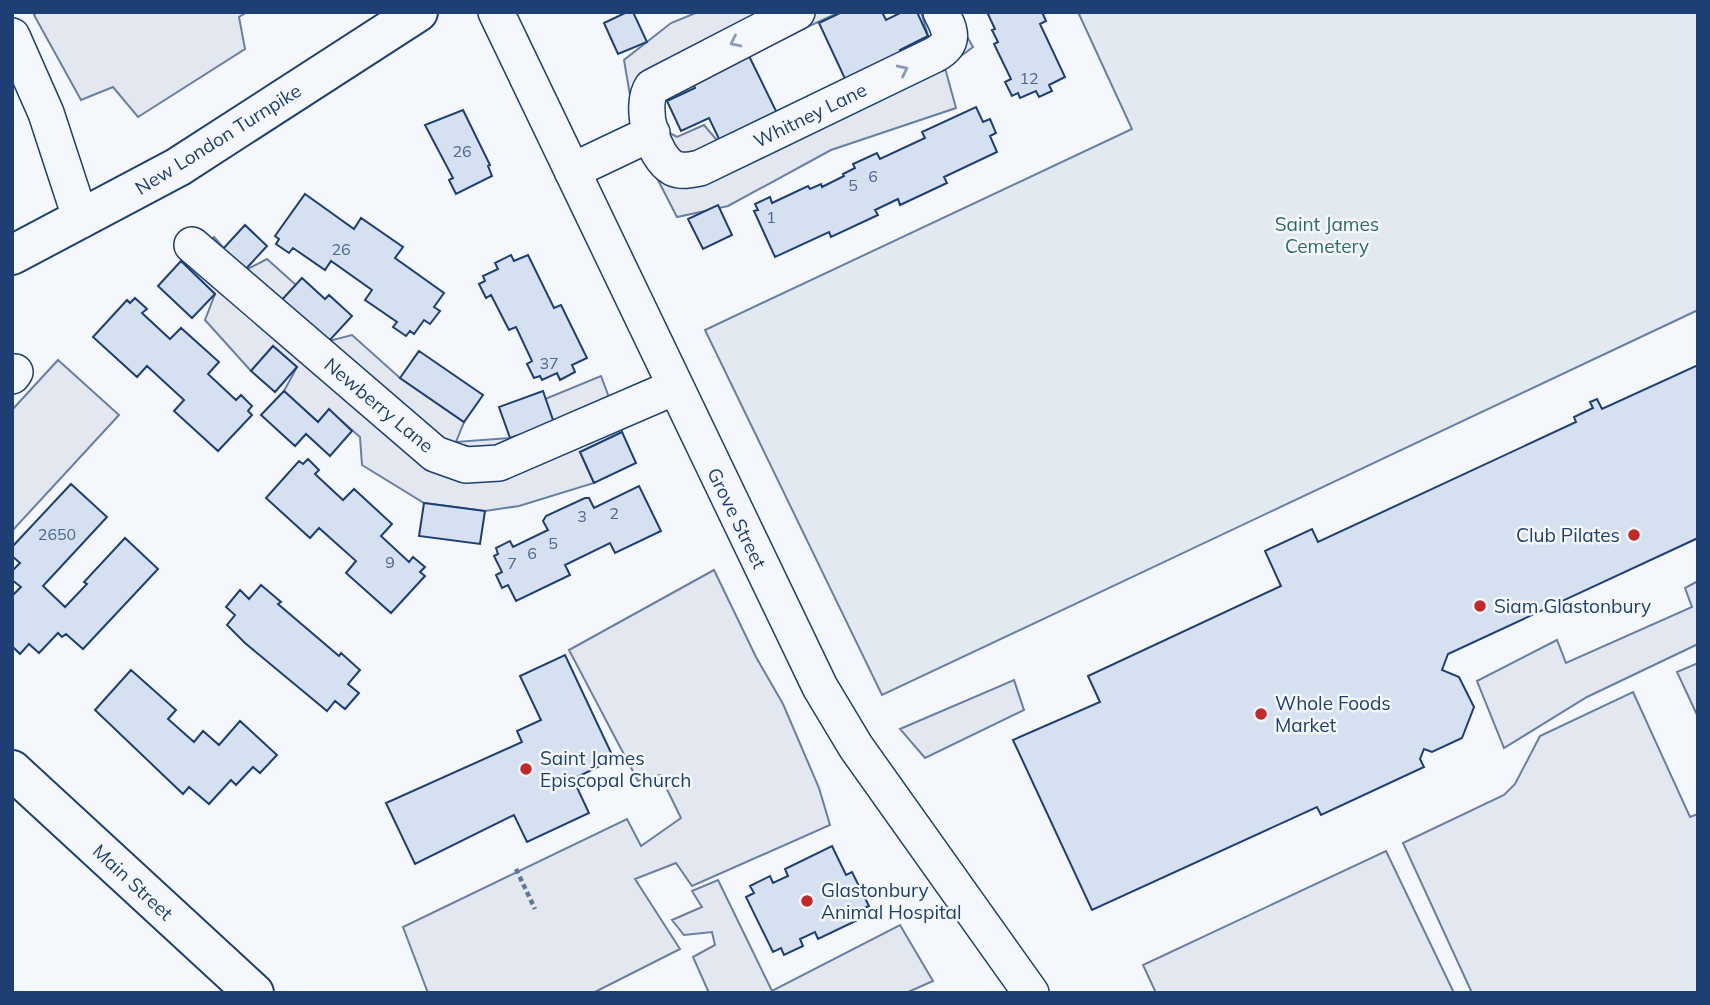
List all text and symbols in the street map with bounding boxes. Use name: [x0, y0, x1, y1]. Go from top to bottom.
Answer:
one-way arrow: [730, 34, 742, 48]
one-way arrow: [896, 65, 908, 79]
house number: 12: [1019, 68, 1039, 88]
street label: Whitney Lane: [749, 77, 871, 153]
street label: New London Turnpike: [130, 78, 306, 200]
house number: 26: [452, 141, 472, 161]
house number: 6: [868, 166, 878, 186]
house number: 5: [848, 175, 858, 195]
house number: 1: [766, 207, 776, 227]
park label: Saint James Cemetery: [1275, 212, 1379, 258]
house number: 26: [331, 239, 351, 259]
street label: Newberry Lane: [319, 352, 439, 458]
house number: 37: [539, 353, 559, 373]
street label: Grove Street: [702, 464, 772, 573]
house number: 2: [609, 503, 619, 523]
house number: 3: [577, 506, 587, 526]
place label: Club Pilates: [1516, 523, 1620, 547]
house number: 2650: [38, 524, 76, 544]
marker: Club Pilates: [1626, 527, 1642, 543]
house number: 5: [548, 533, 558, 553]
house number: 6: [527, 543, 537, 563]
house number: 9: [385, 552, 395, 572]
house number: 7: [507, 553, 517, 573]
place label: Siam Glastonbury: [1494, 594, 1651, 618]
marker: Siam Glastonbury: [1472, 598, 1488, 614]
place label: Whole Foods Market: [1275, 691, 1391, 737]
marker: Whole Foods Market: [1253, 706, 1269, 722]
place label: Saint James Episcopal Church: [540, 746, 691, 792]
marker: Saint James Episcopal Church: [518, 761, 534, 777]
street label: Main Street: [88, 839, 178, 925]
place label: Glastonbury Animal Hospital: [821, 878, 962, 924]
marker: Glastonbury Animal Hospital: [799, 893, 815, 909]

